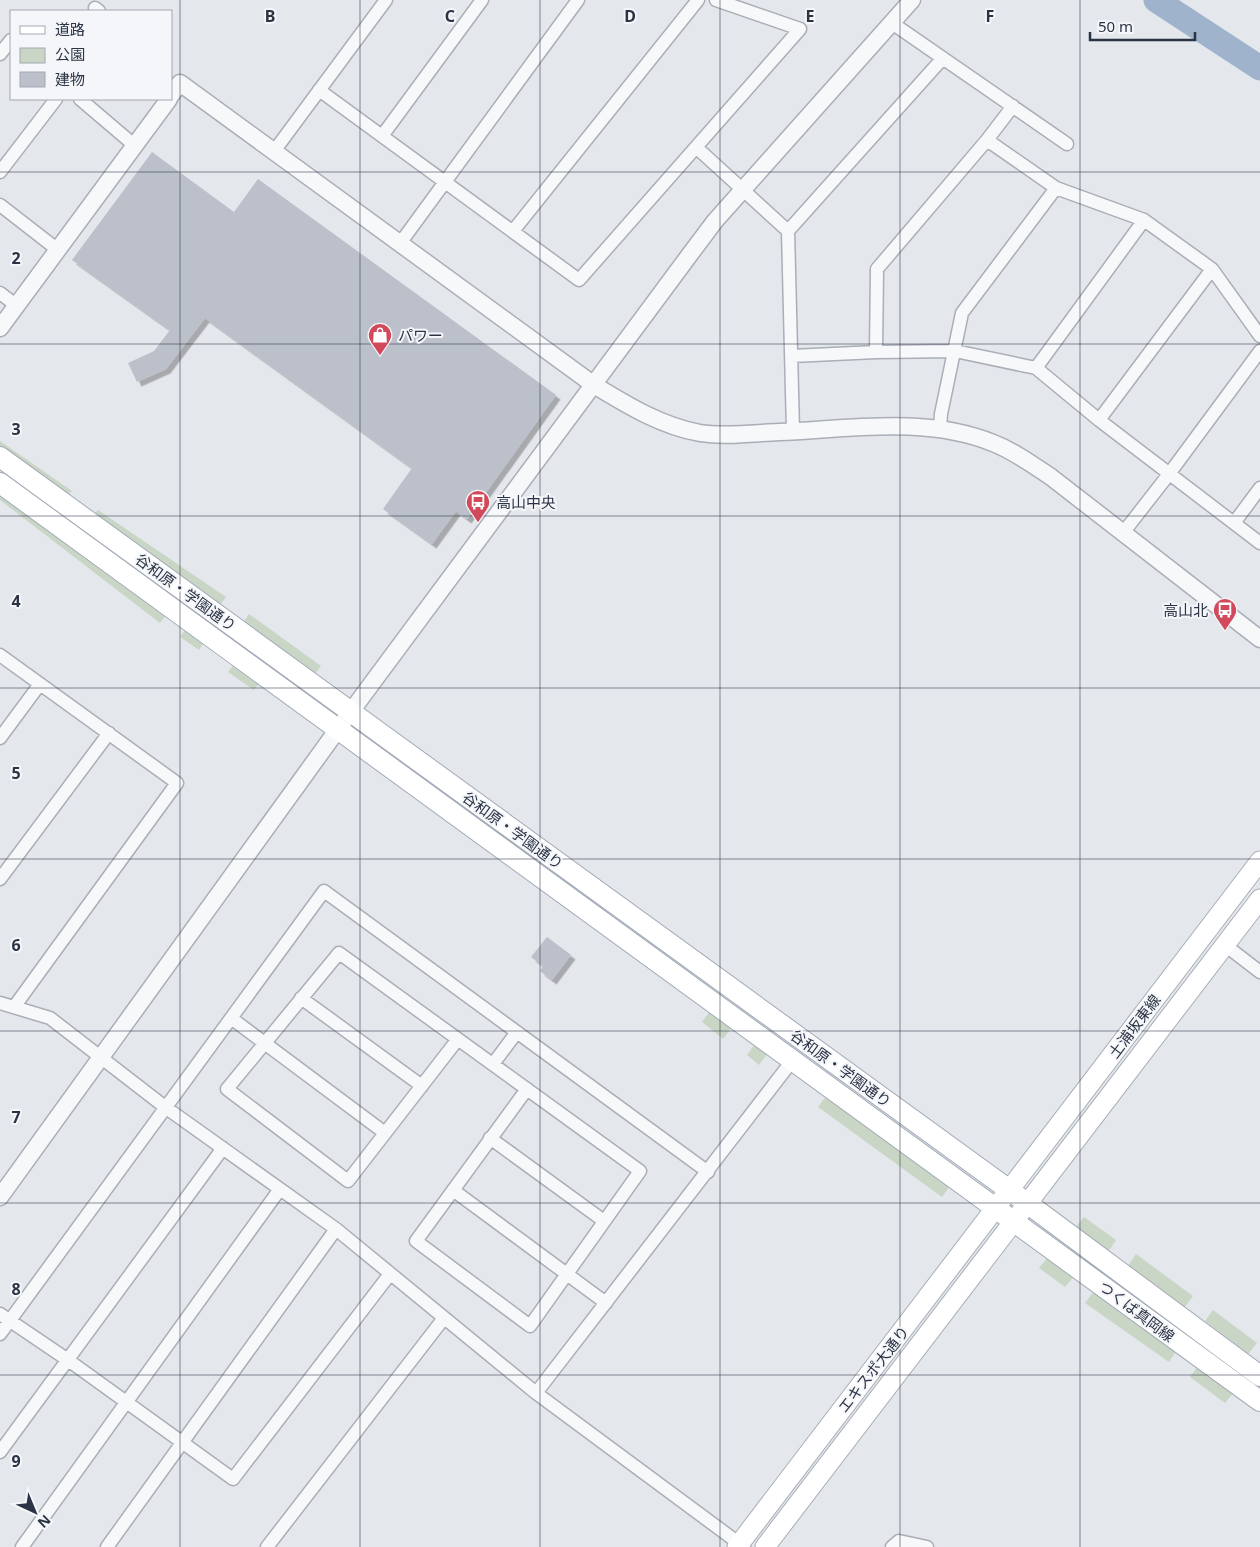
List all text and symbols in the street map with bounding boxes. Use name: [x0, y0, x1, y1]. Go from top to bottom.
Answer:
text: B: [265, 5, 275, 27]
text: C: [445, 5, 455, 27]
text: D: [624, 5, 636, 27]
text: E: [806, 5, 815, 27]
text: F: [986, 5, 994, 27]
legend: [10, 10, 172, 100]
scale bar: [1090, 10, 1195, 42]
text: 50 m: [1098, 16, 1133, 36]
text: 道路: [55, 19, 85, 39]
text: 公園: [55, 44, 85, 64]
text: 建物: [55, 69, 85, 89]
text: 2: [11, 247, 21, 269]
shop icon: パワー: [367, 322, 393, 356]
place label: パワー: [398, 325, 443, 345]
text: 3: [11, 418, 21, 440]
bus stop icon: 高山中央: [465, 489, 491, 523]
place label: 高山中央: [496, 492, 556, 512]
street label: 谷和原・学園通り: [132, 549, 240, 635]
text: 4: [11, 590, 21, 612]
bus stop icon: 高山北: [1212, 597, 1238, 631]
place label: 高山北: [1163, 600, 1208, 620]
text: 5: [11, 762, 21, 784]
street label: 谷和原・学園通り: [459, 787, 567, 873]
text: 6: [11, 934, 21, 956]
street label: 土浦坂東線: [1103, 990, 1165, 1062]
street label: 谷和原・学園通り: [787, 1025, 895, 1111]
text: 7: [11, 1106, 21, 1128]
street label: つくば真岡線: [1095, 1276, 1179, 1346]
text: 8: [11, 1278, 21, 1300]
street label: エキスポ大通り: [833, 1322, 913, 1416]
text: 9: [11, 1450, 21, 1472]
north arrow: [10, 1487, 60, 1537]
text: N: [34, 1511, 55, 1533]

